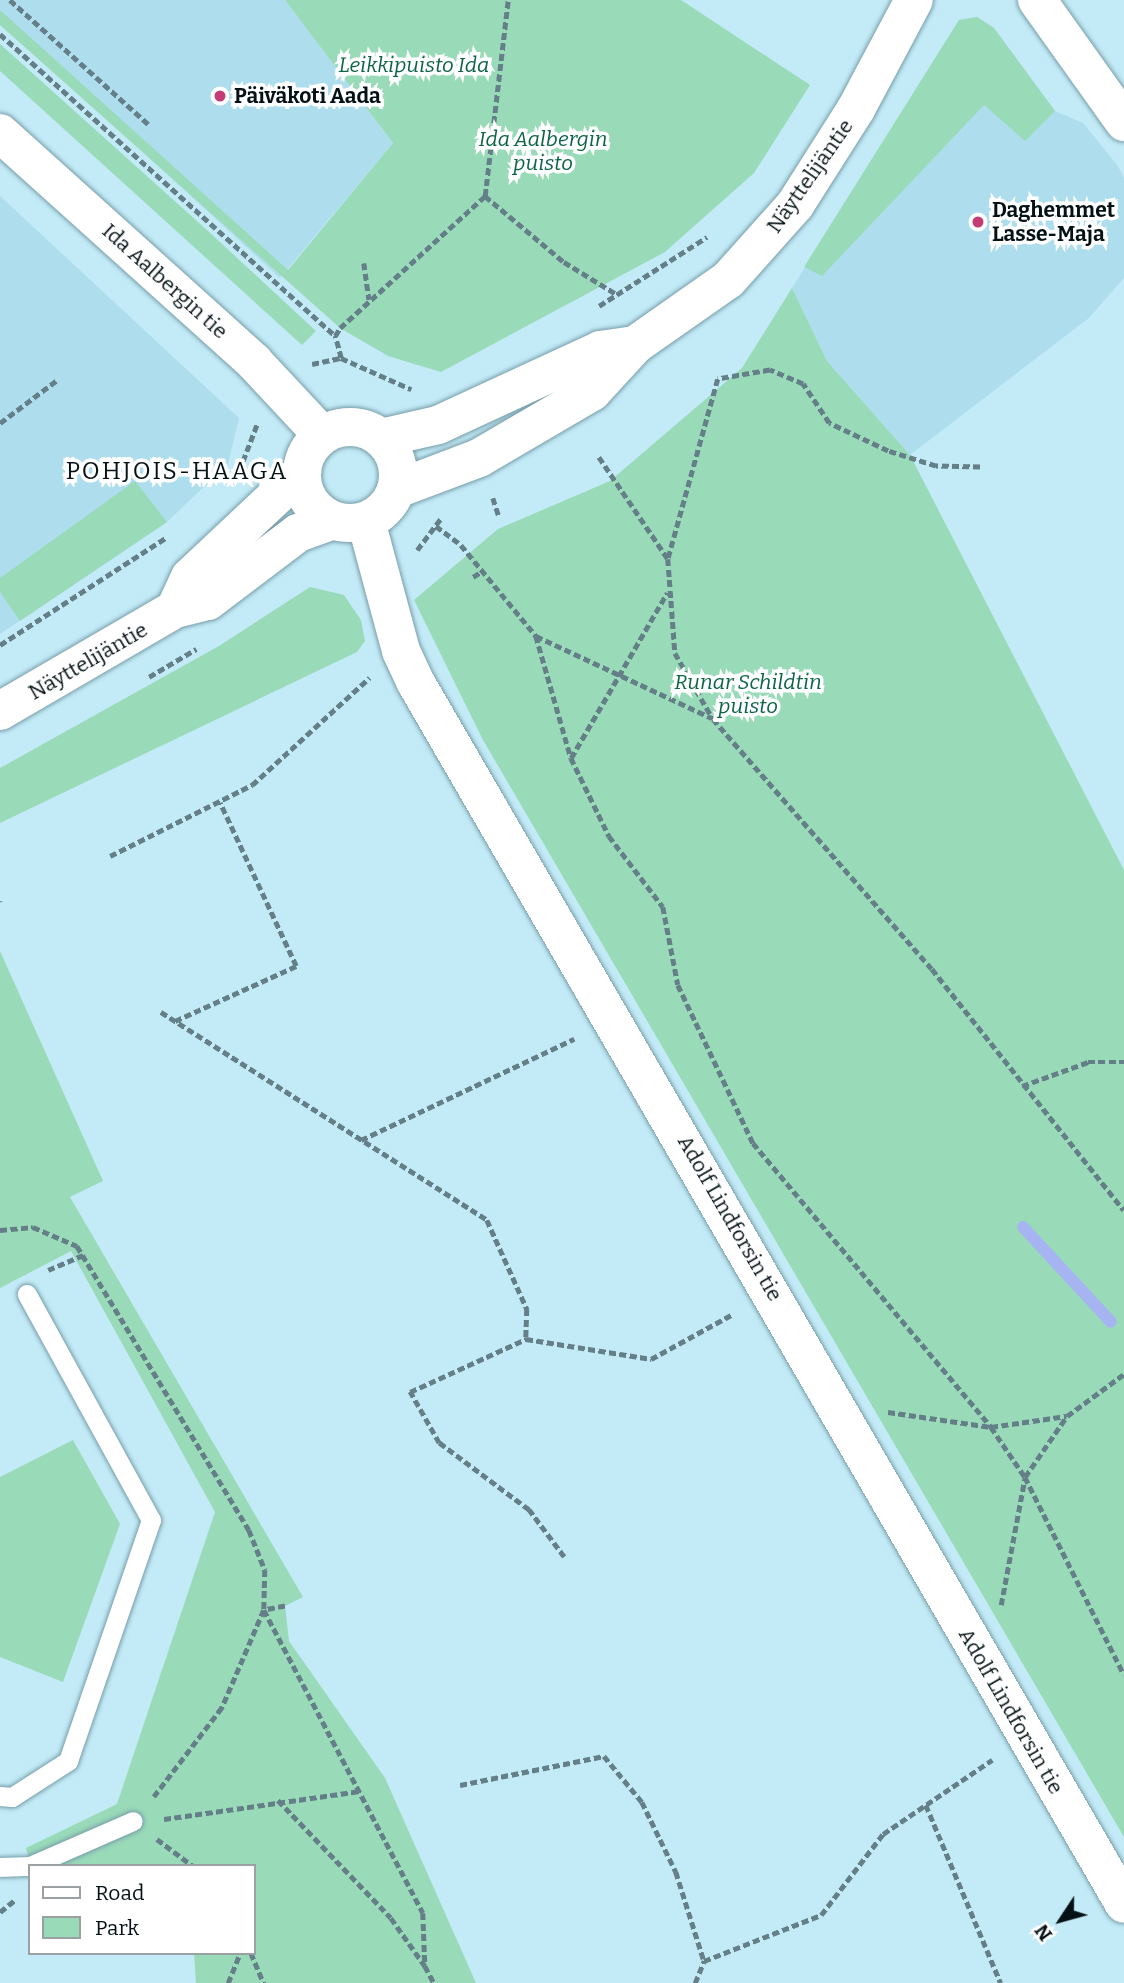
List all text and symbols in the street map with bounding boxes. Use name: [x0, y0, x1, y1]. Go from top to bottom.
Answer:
park label: Leikkipuisto Ida: [339, 52, 489, 78]
place label: Päiväkoti Aada: [234, 83, 381, 109]
marker: Päiväkoti Aada: [212, 88, 228, 104]
street label: Näyttelijäntie: [762, 114, 858, 238]
park label: Ida Aalbergin puisto: [478, 126, 608, 176]
place label: Daghemmet Lasse-Maja: [992, 197, 1115, 247]
marker: Daghemmet Lasse-Maja: [970, 214, 986, 230]
street label: Ida Aalbergin tie: [97, 218, 233, 344]
district label: POHJOIS-HAAGA: [67, 458, 287, 486]
street label: Näyttelijäntie: [24, 617, 152, 705]
park label: Runar Schildtin puisto: [674, 669, 822, 719]
street label: Adolf Lindforsin tie: [672, 1131, 788, 1305]
street label: Adolf Lindforsin tie: [953, 1624, 1069, 1798]
legend: [28, 1864, 256, 1955]
text: Road: [95, 1880, 144, 1906]
north arrow: [1026, 1885, 1096, 1955]
text: Park: [95, 1915, 139, 1941]
text: N: [1030, 1920, 1057, 1945]

